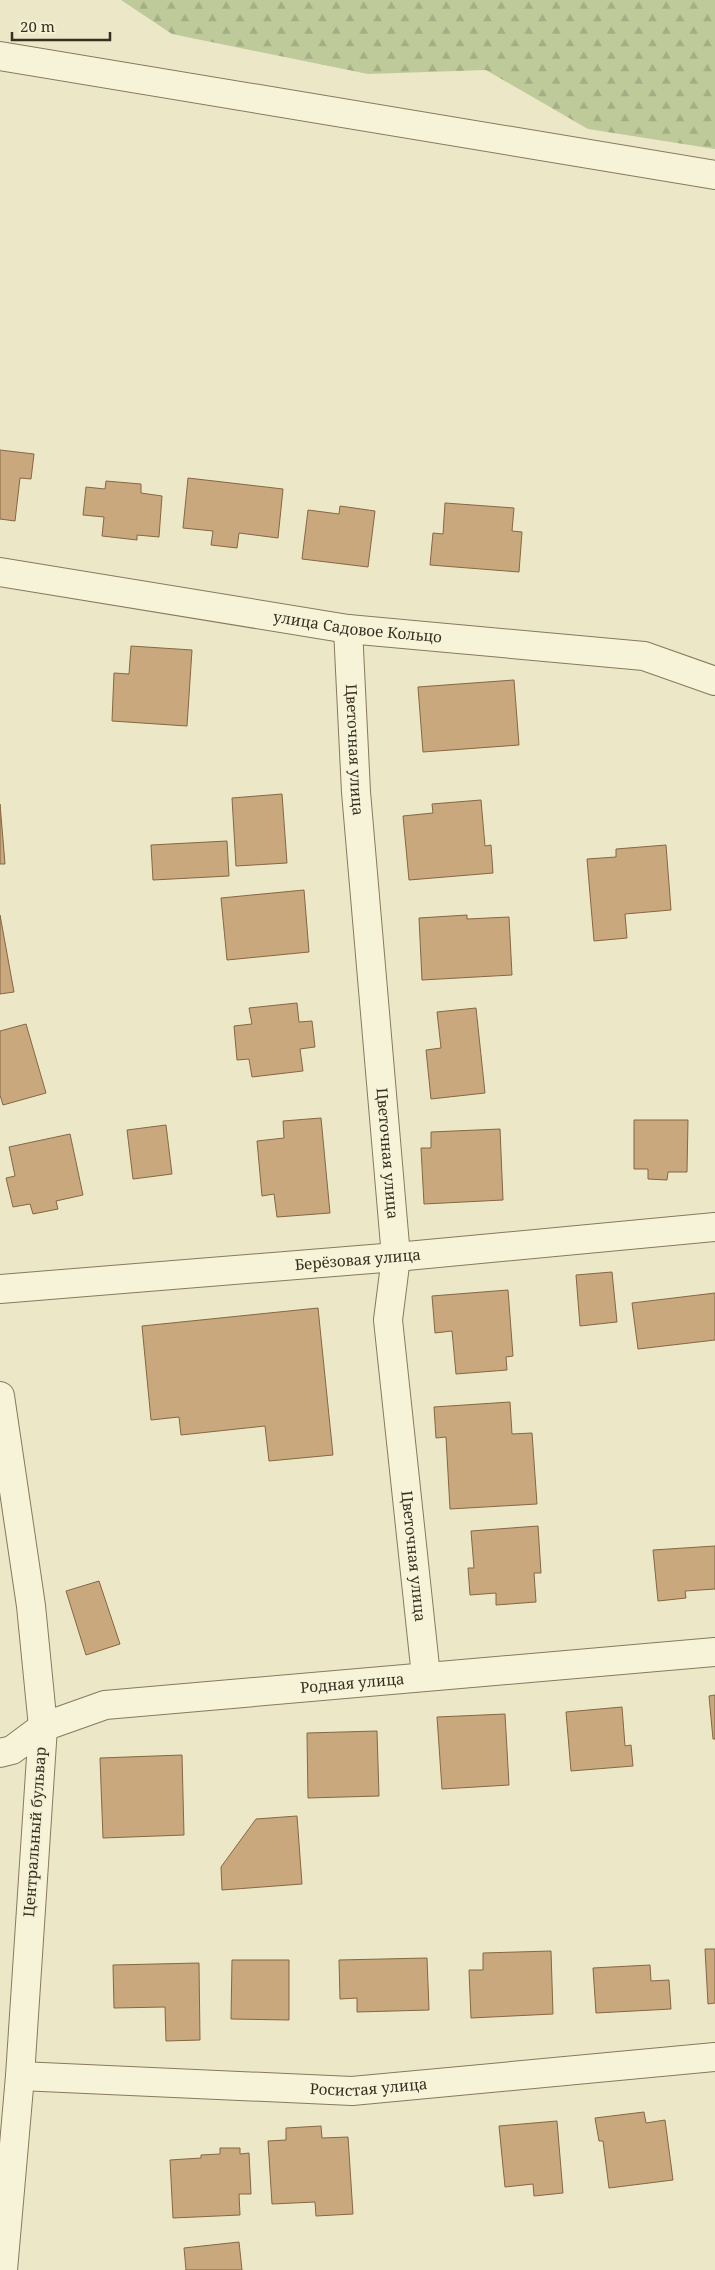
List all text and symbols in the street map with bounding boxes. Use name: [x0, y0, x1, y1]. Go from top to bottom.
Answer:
scale bar: [12, 10, 110, 42]
text: 20 m: [20, 16, 55, 36]
street label: улица Садовое Кольцо: [272, 606, 443, 647]
street label: Цветочная улица: [342, 684, 369, 816]
street label: Цветочная улица: [372, 1087, 404, 1220]
street label: Берёзовая улица: [294, 1244, 422, 1274]
street label: Цветочная улица: [397, 1490, 431, 1623]
street label: Родная улица: [299, 1668, 405, 1697]
street label: Центральный бульвар: [18, 1746, 50, 1918]
street label: Росистая улица: [309, 2073, 428, 2100]

